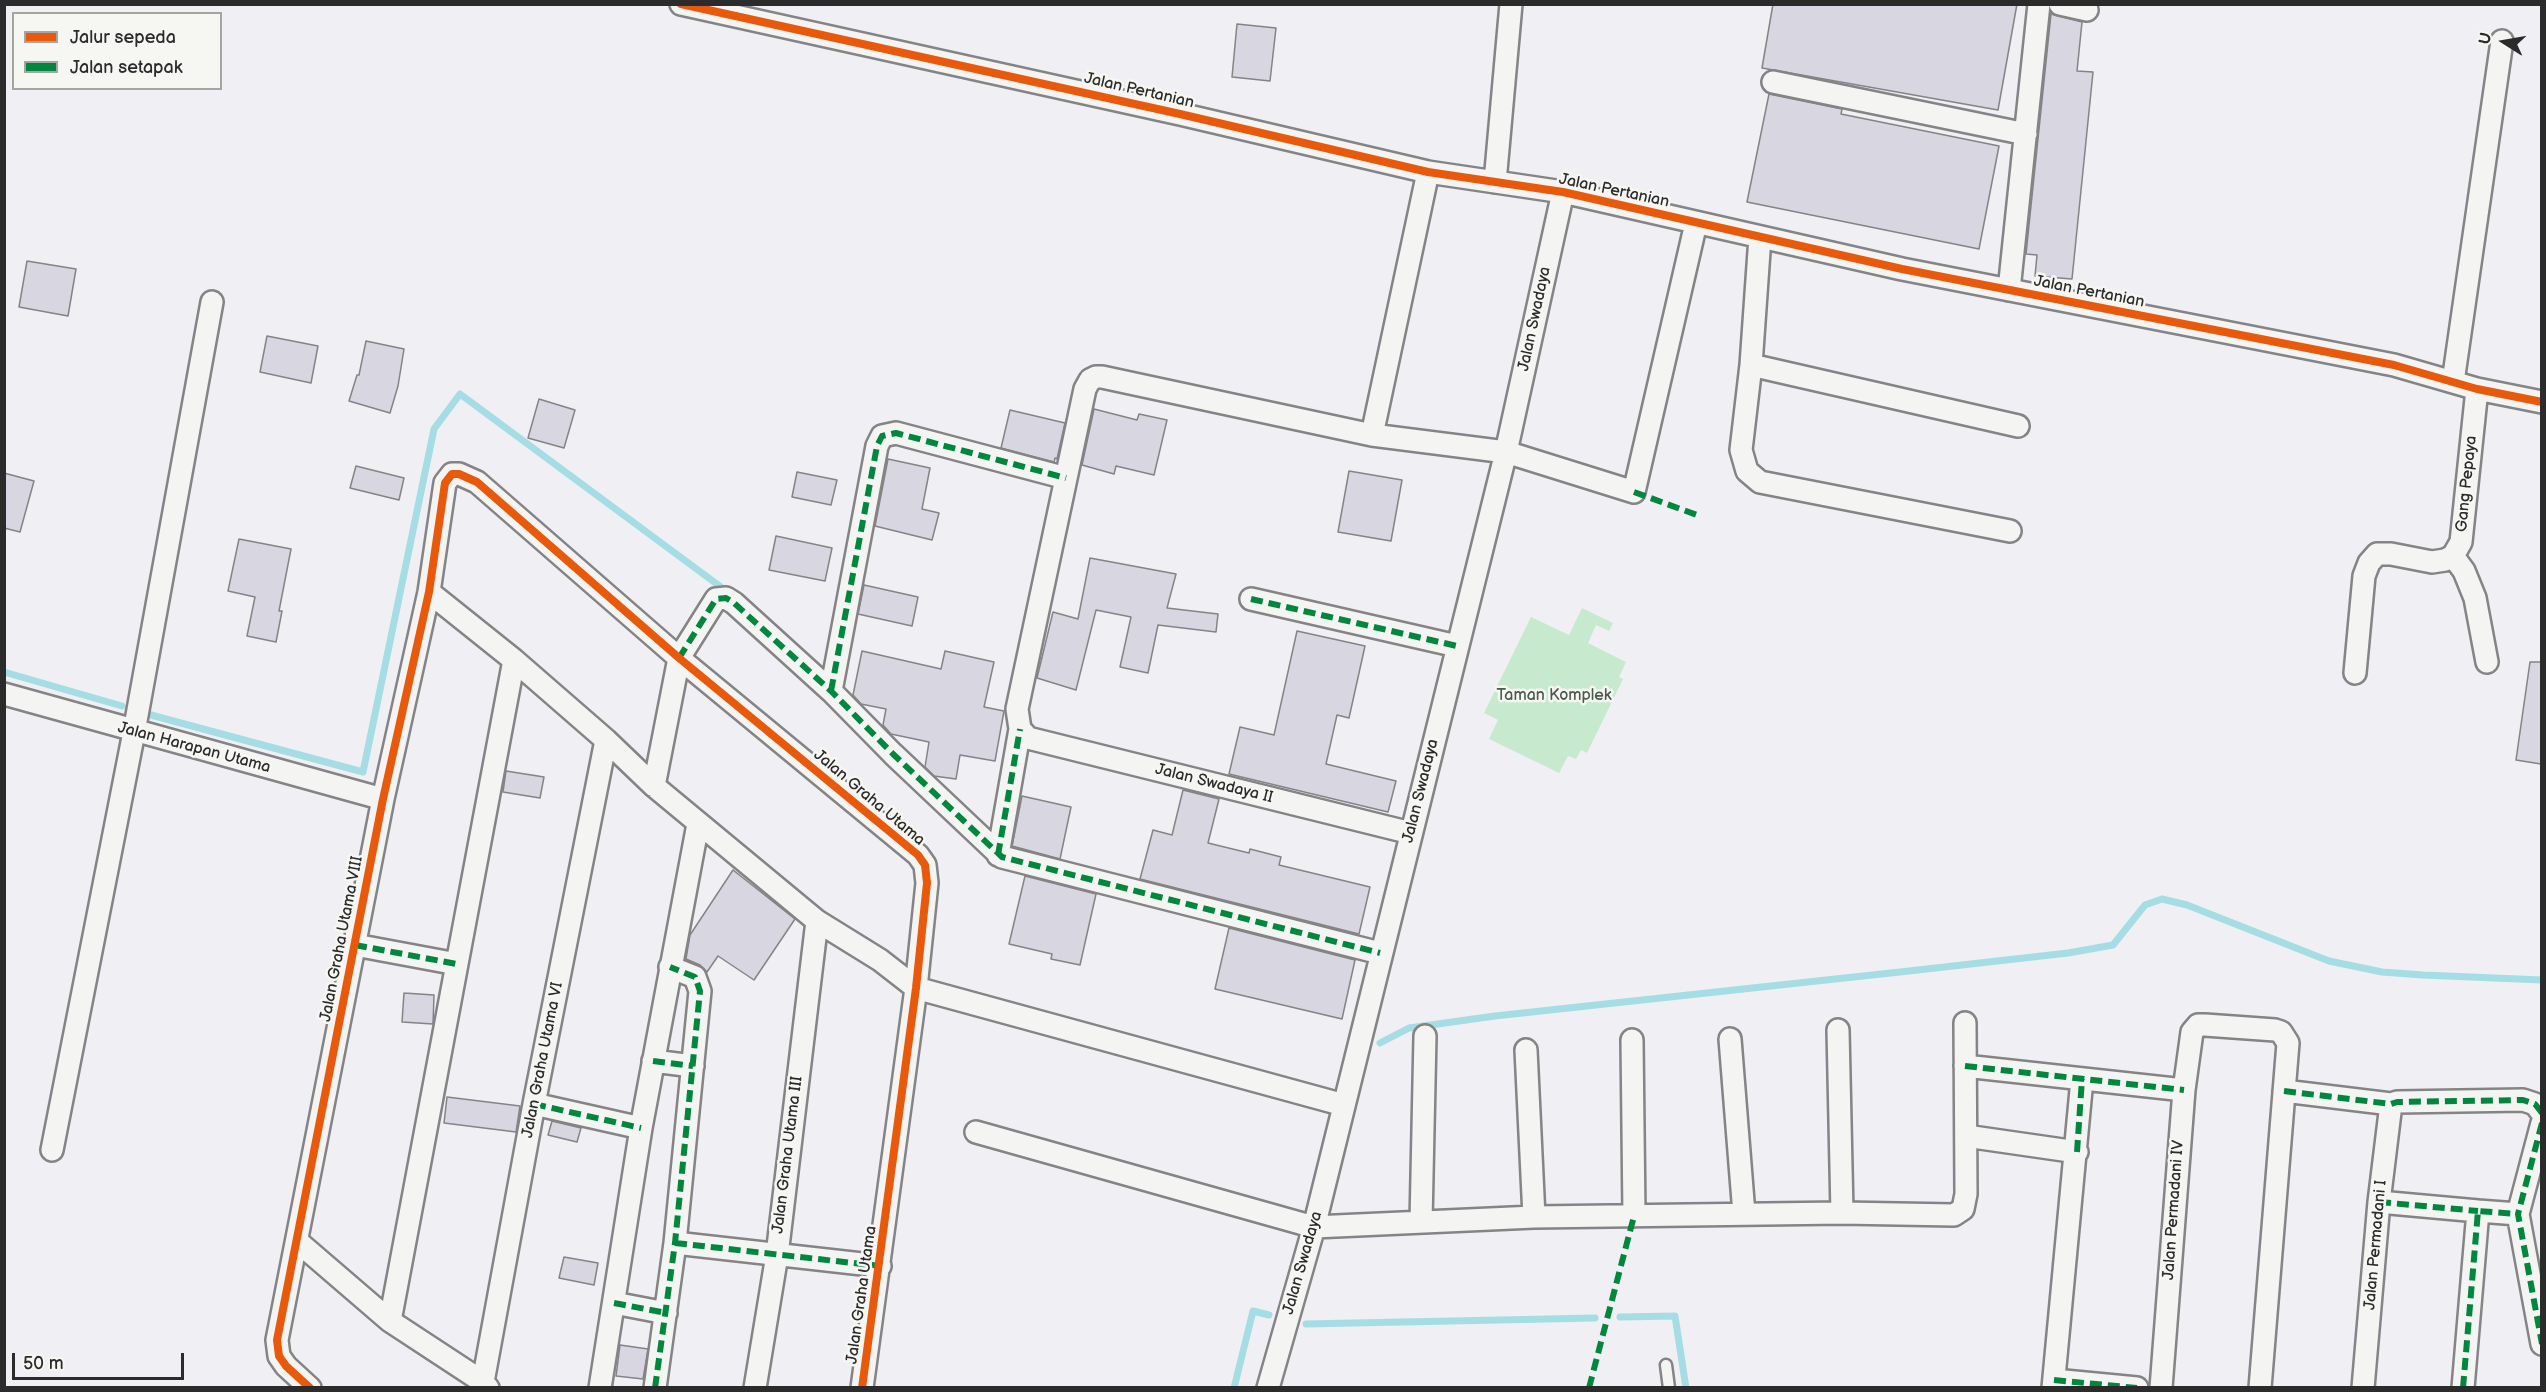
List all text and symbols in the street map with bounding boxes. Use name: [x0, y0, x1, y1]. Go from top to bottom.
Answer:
legend: [12, 12, 222, 90]
north arrow: [2474, 12, 2534, 72]
text: Jalur sepeda: [70, 27, 176, 48]
text: U: [2475, 31, 2496, 46]
text: Jalan setapak: [70, 57, 183, 78]
street label: Jalan Pertanian: [1082, 69, 1196, 113]
street label: Jalan Pertanian: [1557, 170, 1671, 212]
street label: Jalan Swadaya: [1515, 265, 1555, 373]
street label: Jalan Pertanian: [2032, 272, 2146, 312]
street label: Gang Pepaya: [2452, 435, 2482, 533]
park label: Taman Komplek: [1496, 686, 1612, 706]
street label: Jalan Harapan Utama: [116, 718, 272, 778]
street label: Jalan Swadaya: [1399, 737, 1443, 845]
street label: Jalan Graha Utama: [810, 746, 928, 850]
street label: Jalan Swadaya II: [1153, 760, 1275, 808]
street label: Jalan Graha Utama VIII: [317, 855, 367, 1023]
street label: Jalan Graha Utama VI: [518, 980, 568, 1140]
street label: Jalan Graha Utama III: [769, 1075, 807, 1235]
street label: Jalan Permadani IV: [2160, 1139, 2188, 1281]
street label: Jalan Permadani I: [2361, 1179, 2391, 1311]
street label: Jalan Swadaya: [1279, 1209, 1327, 1317]
street label: Jalan Graha Utama: [843, 1225, 881, 1365]
scale bar: [15, 1341, 188, 1379]
text: 50 m: [23, 1353, 64, 1374]

